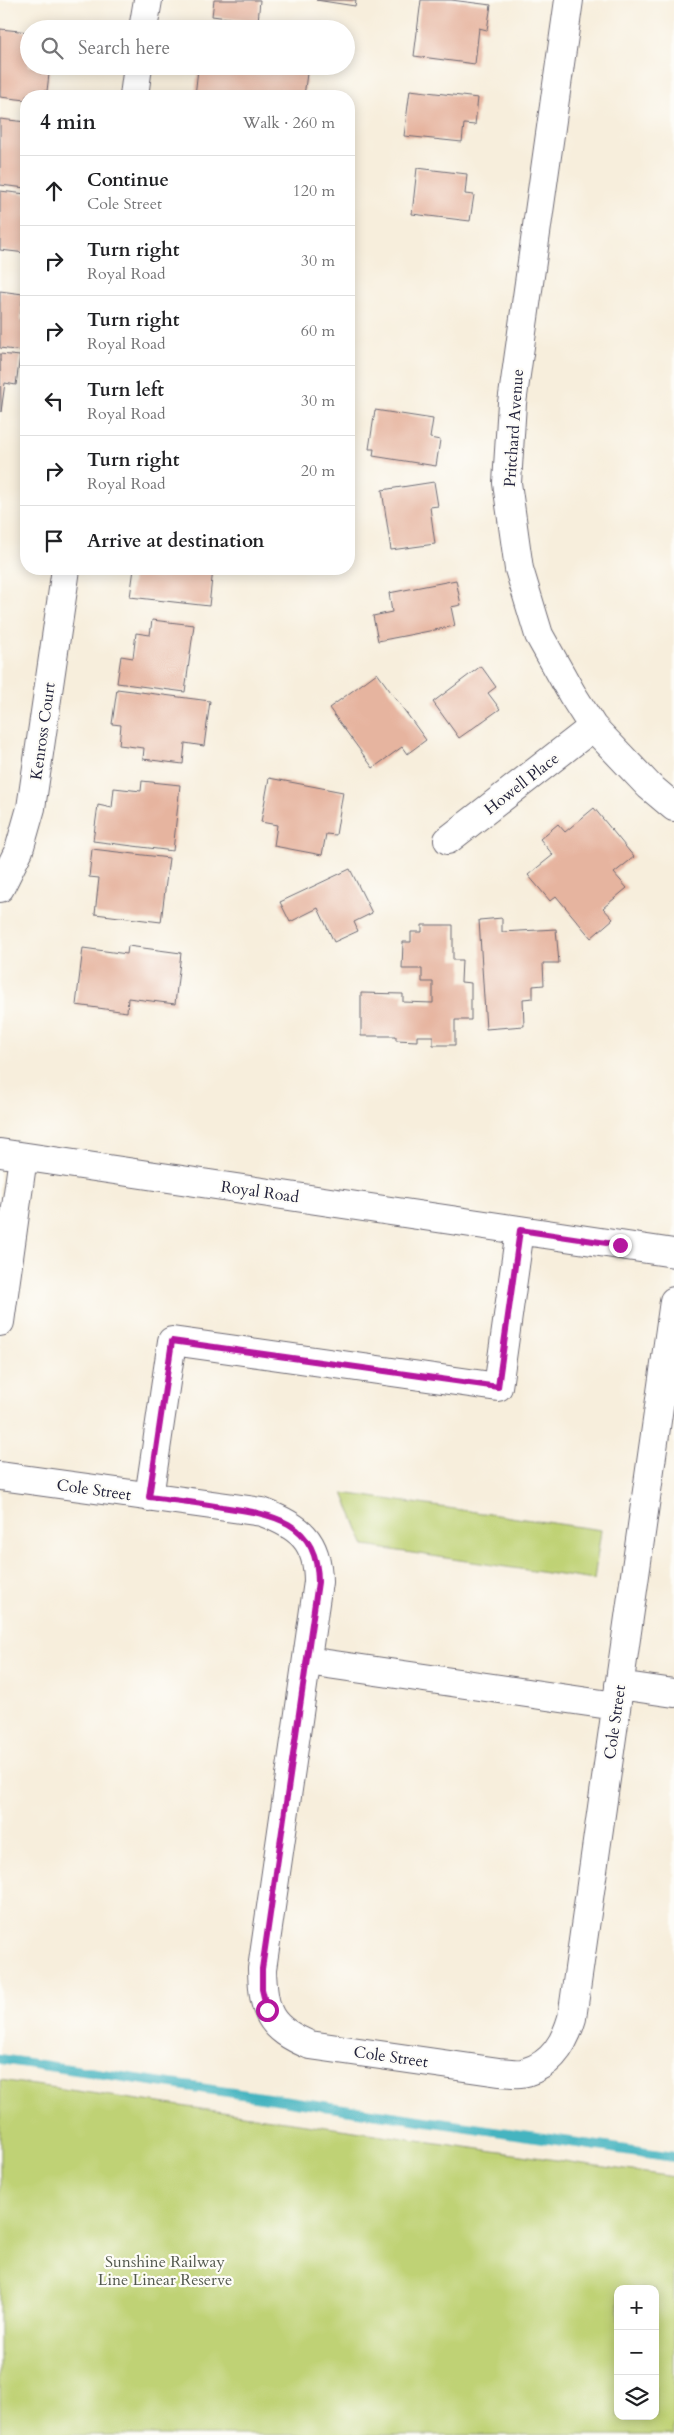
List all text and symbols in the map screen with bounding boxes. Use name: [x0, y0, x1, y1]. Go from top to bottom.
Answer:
search box: [20, 20, 355, 75]
icon: search: [38, 34, 66, 62]
text: Search here: [78, 35, 170, 61]
text: 4 min: [40, 108, 96, 137]
text: Walk · 260 m: [243, 112, 335, 134]
text: Continue: [87, 167, 169, 193]
icon: ahead: [40, 177, 68, 205]
text: 120 m: [293, 180, 335, 202]
text: Cole Street: [87, 193, 162, 215]
text: Turn right: [87, 237, 179, 263]
icon: right: [40, 247, 68, 275]
text: 30 m: [301, 250, 335, 272]
text: Royal Road: [87, 263, 166, 285]
text: Turn right: [87, 307, 179, 333]
icon: right: [40, 317, 68, 345]
text: 60 m: [301, 320, 335, 342]
text: Royal Road: [87, 333, 166, 355]
street label: Pritchard Avenue: [499, 368, 529, 488]
text: Turn left: [87, 377, 164, 403]
icon: left: [40, 387, 68, 415]
text: 30 m: [301, 390, 335, 412]
text: Royal Road: [87, 403, 166, 425]
text: Turn right: [87, 447, 179, 473]
icon: right: [40, 457, 68, 485]
text: 20 m: [301, 460, 335, 482]
text: Royal Road: [87, 473, 166, 495]
icon: arrive: [40, 527, 68, 555]
text: Arrive at destination: [87, 528, 264, 554]
street label: Kenross Court: [25, 681, 61, 781]
street label: Howell Place: [480, 748, 564, 820]
street label: Royal Road: [219, 1176, 301, 1208]
route end: [609, 1234, 632, 1257]
street label: Cole Street: [55, 1474, 133, 1506]
street label: Cole Street: [599, 1683, 631, 1761]
route start: [256, 1999, 279, 2022]
street label: Cole Street: [352, 2041, 430, 2073]
park label: Sunshine Railway Line Linear Reserve: [98, 2251, 232, 2291]
map controls: [614, 2285, 659, 2420]
button: +: [614, 2285, 659, 2330]
button: −: [614, 2330, 659, 2375]
button: layers: [614, 2375, 659, 2420]

